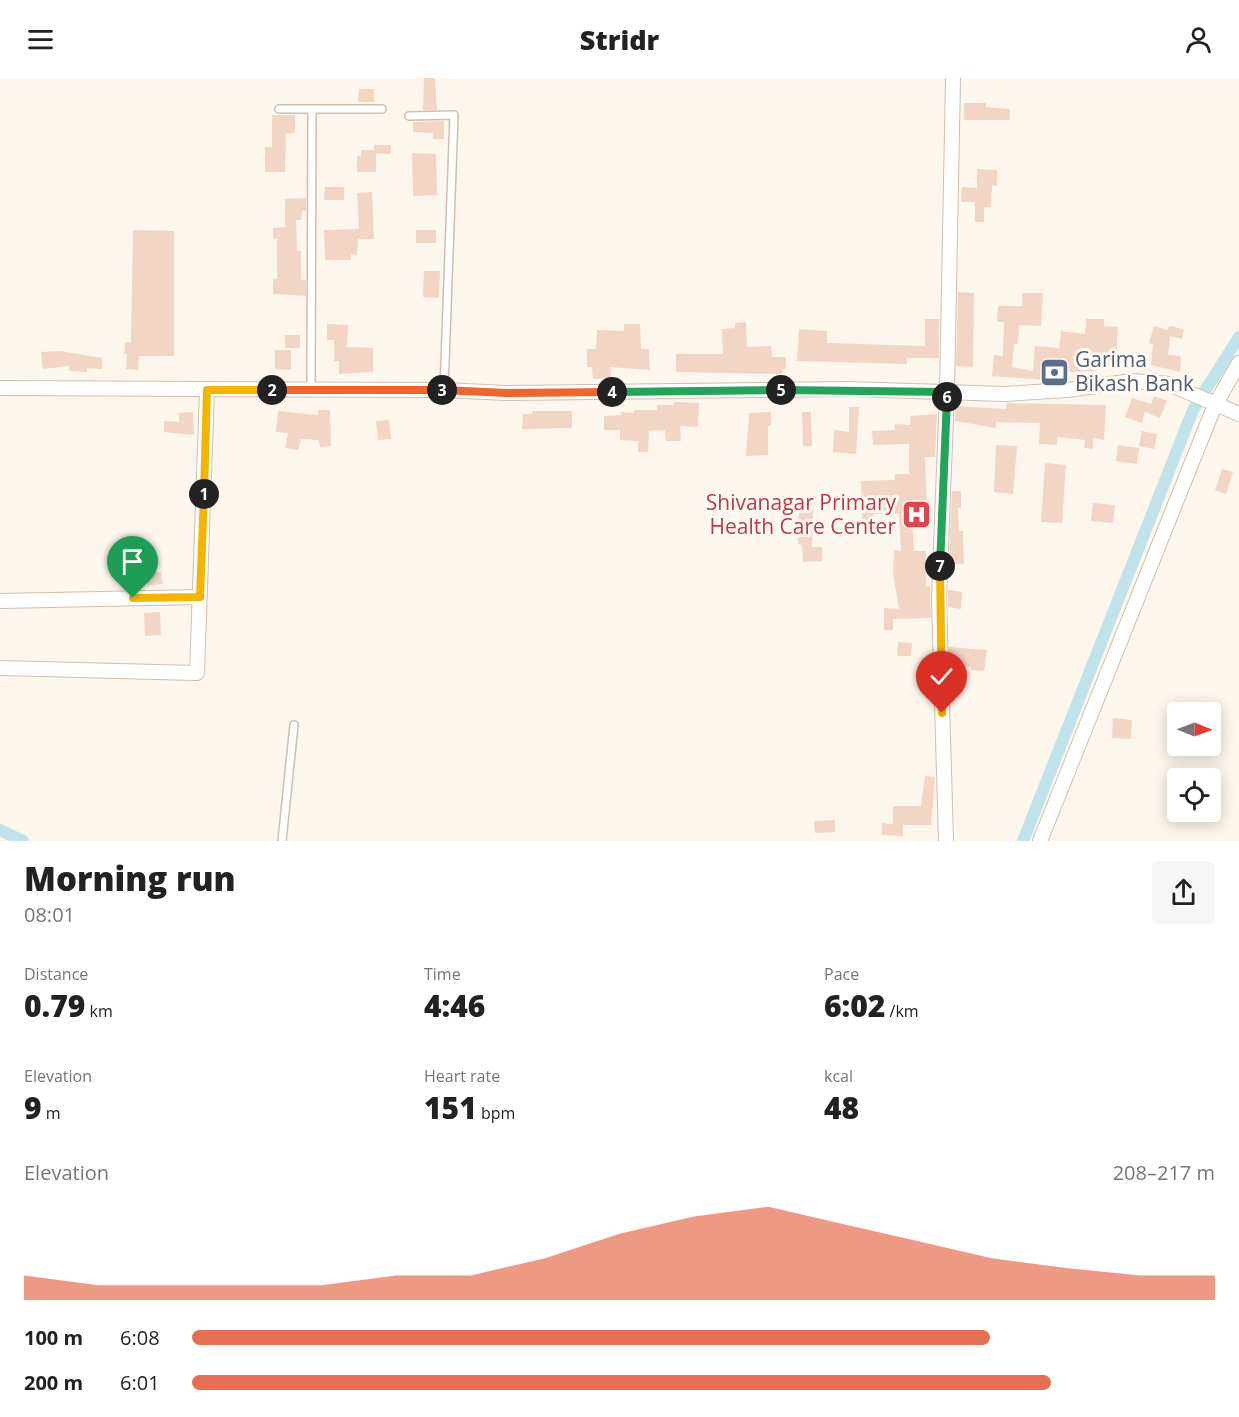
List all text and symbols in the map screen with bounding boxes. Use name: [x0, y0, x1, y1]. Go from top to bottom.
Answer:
text: Stridr: [580, 21, 659, 58]
icon: menu: [24, 23, 57, 56]
icon: person: [1182, 23, 1215, 56]
place label: Garima Bikash Bank: [1075, 345, 1194, 397]
bank icon: Garima Bikash Bank: [1038, 356, 1070, 388]
pin: 2: [257, 375, 287, 405]
pin: 3: [427, 375, 457, 405]
pin: 5: [766, 375, 796, 405]
pin: 4: [597, 377, 627, 407]
text: 2: [267, 379, 277, 401]
text: 3: [437, 379, 447, 401]
text: 5: [776, 379, 786, 401]
text: 4: [607, 381, 617, 403]
pin: 6: [932, 382, 962, 412]
text: 6: [942, 386, 952, 408]
pin: 1: [189, 479, 219, 509]
text: 1: [199, 483, 209, 505]
place label: Shivanagar Primary Health Care Center: [706, 488, 896, 540]
hospital icon: Shivanagar Primary Health Care Center: [901, 499, 933, 531]
pin: [107, 536, 158, 598]
icon: arrive: [116, 545, 149, 578]
pin: 7: [925, 551, 955, 581]
text: 7: [935, 555, 945, 577]
pin: [916, 651, 967, 713]
icon: check: [925, 660, 958, 693]
north arrow: [1167, 702, 1221, 756]
map controls: [1167, 702, 1221, 822]
button: locate: [1167, 768, 1221, 822]
text: Morning run: [24, 856, 236, 901]
button: share: [1152, 861, 1215, 924]
text: 08:01: [24, 901, 75, 928]
text: Distance: [24, 963, 88, 985]
text: Time: [424, 963, 461, 985]
text: Pace: [824, 963, 859, 985]
text: 0.79: [24, 985, 85, 1026]
text: 4:46: [424, 985, 485, 1026]
text: 6:02: [824, 985, 885, 1026]
text: km: [85, 1000, 113, 1022]
text: /km: [885, 1000, 919, 1022]
text: Elevation: [24, 1065, 92, 1087]
text: Heart rate: [424, 1065, 500, 1087]
text: kcal: [824, 1065, 853, 1087]
text: 9: [24, 1087, 42, 1128]
text: 151: [424, 1087, 477, 1128]
text: 48: [824, 1087, 859, 1128]
text: m: [42, 1102, 61, 1124]
text: bpm: [477, 1102, 515, 1124]
text: Elevation: [24, 1159, 109, 1186]
text: 208–217 m: [1113, 1159, 1215, 1186]
text: 100 m: [24, 1324, 83, 1351]
text: 6:08: [120, 1324, 160, 1351]
text: 200 m: [24, 1369, 83, 1396]
text: 6:01: [120, 1369, 160, 1396]

